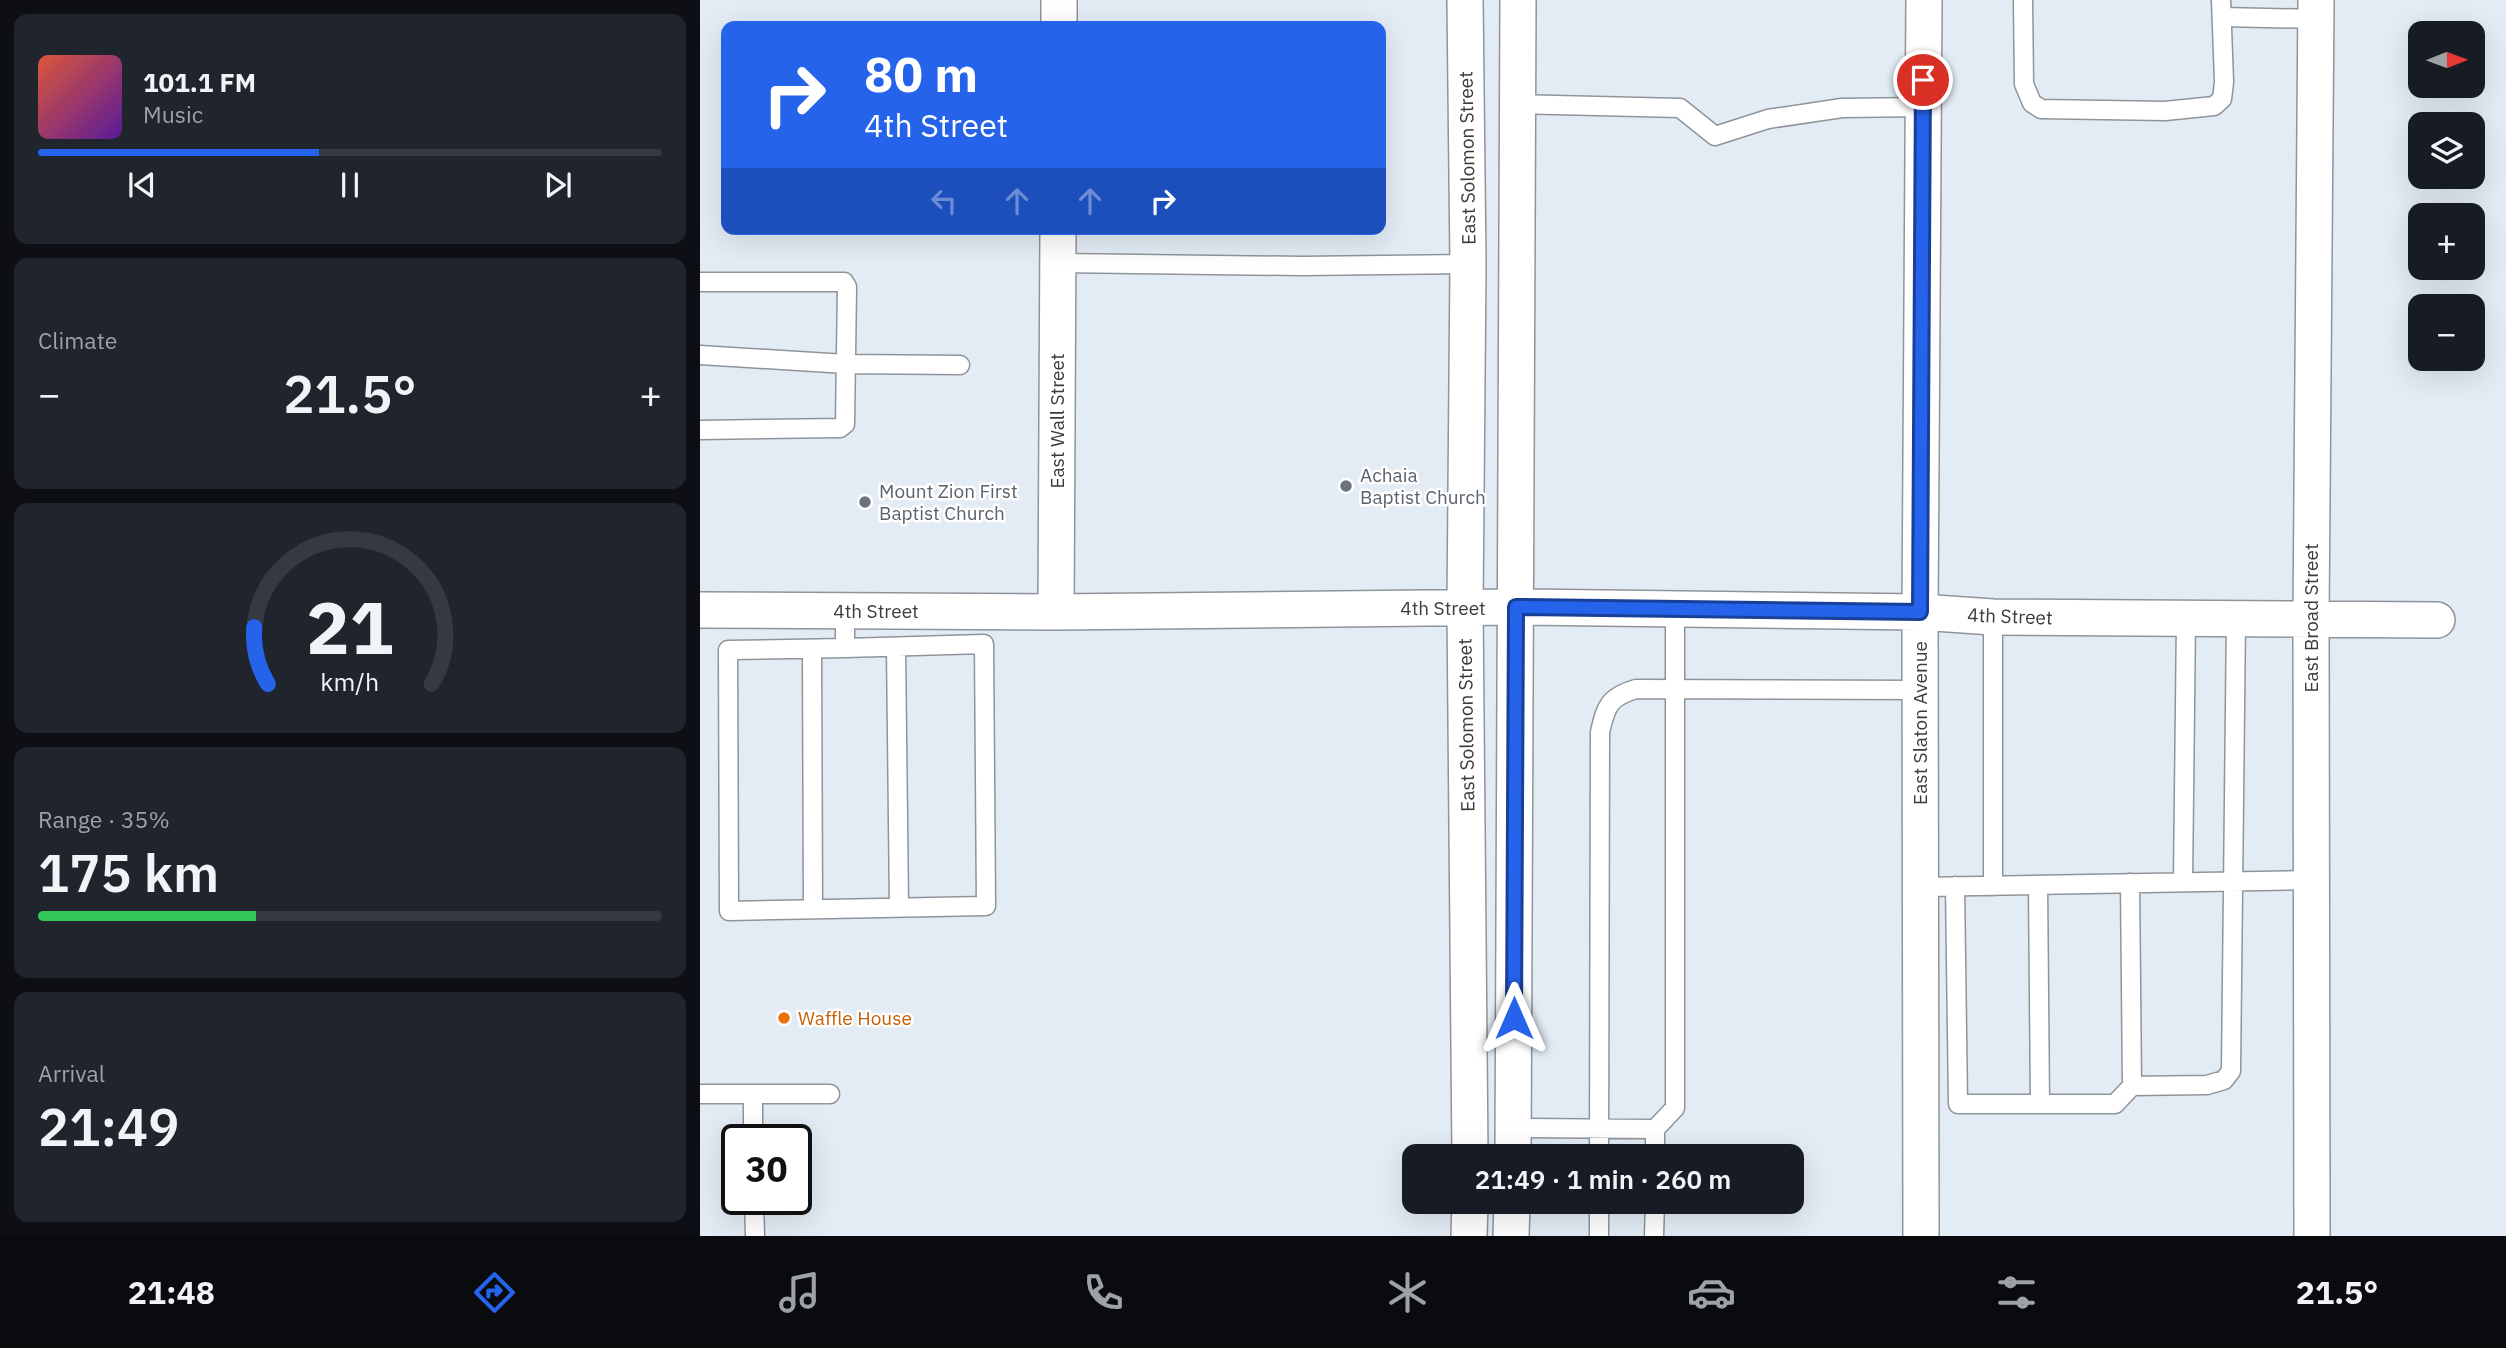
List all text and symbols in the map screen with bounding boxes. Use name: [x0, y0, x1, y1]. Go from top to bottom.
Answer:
north arrow: [2408, 21, 2485, 98]
map controls: [2408, 21, 2485, 371]
text: 80 m: [864, 42, 978, 105]
icon: right: [749, 49, 840, 140]
pin: [1893, 50, 1953, 110]
icon: arrive: [1904, 61, 1942, 99]
text: 101.1 FM: [143, 65, 256, 99]
street label: East Solomon Street: [1453, 71, 1481, 245]
text: Music: [143, 99, 203, 129]
text: 4th Street: [864, 104, 1008, 146]
button: layers: [2408, 112, 2485, 189]
icon: previous: [123, 166, 161, 204]
icon: pause: [331, 166, 369, 204]
icon: next: [539, 166, 577, 204]
icon: left: [925, 182, 963, 220]
icon: ahead: [998, 182, 1036, 220]
icon: ahead: [1071, 182, 1109, 220]
icon: right: [1144, 182, 1182, 220]
button: +: [2408, 203, 2485, 280]
button: −: [2408, 294, 2485, 371]
text: Climate: [38, 325, 117, 355]
street label: East Wall Street: [1045, 353, 1069, 489]
text: 21.5°: [283, 360, 417, 427]
text: −: [38, 369, 61, 418]
text: +: [639, 369, 662, 418]
place label: Achaia Baptist Church: [1360, 463, 1486, 509]
marker: Achaia Baptist Church: [1338, 478, 1354, 494]
place label: Mount Zion First Baptist Church: [879, 479, 1018, 525]
marker: Mount Zion First Baptist Church: [857, 494, 873, 510]
street label: East Broad Street: [2299, 543, 2323, 693]
text: 21: [306, 579, 394, 674]
street label: 4th Street: [1400, 596, 1486, 620]
street label: 4th Street: [833, 599, 919, 623]
street label: 4th Street: [1967, 603, 2053, 629]
street label: East Solomon Street: [1452, 638, 1480, 812]
street label: East Slaton Avenue: [1908, 641, 1932, 805]
text: km/h: [321, 665, 379, 698]
text: Range · 35%: [38, 804, 170, 834]
text: 175 km: [38, 839, 219, 906]
position arrow: [1477, 981, 1551, 1055]
place label: Waffle House: [798, 1006, 912, 1030]
marker: Waffle House: [776, 1010, 792, 1026]
text: Arrival: [38, 1058, 105, 1088]
text: 21:49: [38, 1093, 179, 1160]
speed limit sign: 30: [721, 1124, 812, 1215]
text: 21:49 · 1 min · 260 m: [1475, 1162, 1731, 1196]
icon: directions: [470, 1268, 519, 1317]
icon: music: [775, 1268, 824, 1317]
icon: phone: [1079, 1268, 1128, 1317]
icon: climate: [1383, 1268, 1432, 1317]
icon: car: [1687, 1268, 1736, 1317]
icon: filters: [1992, 1268, 2041, 1317]
text: 21:48: [128, 1271, 215, 1313]
text: 21.5°: [2296, 1271, 2378, 1313]

